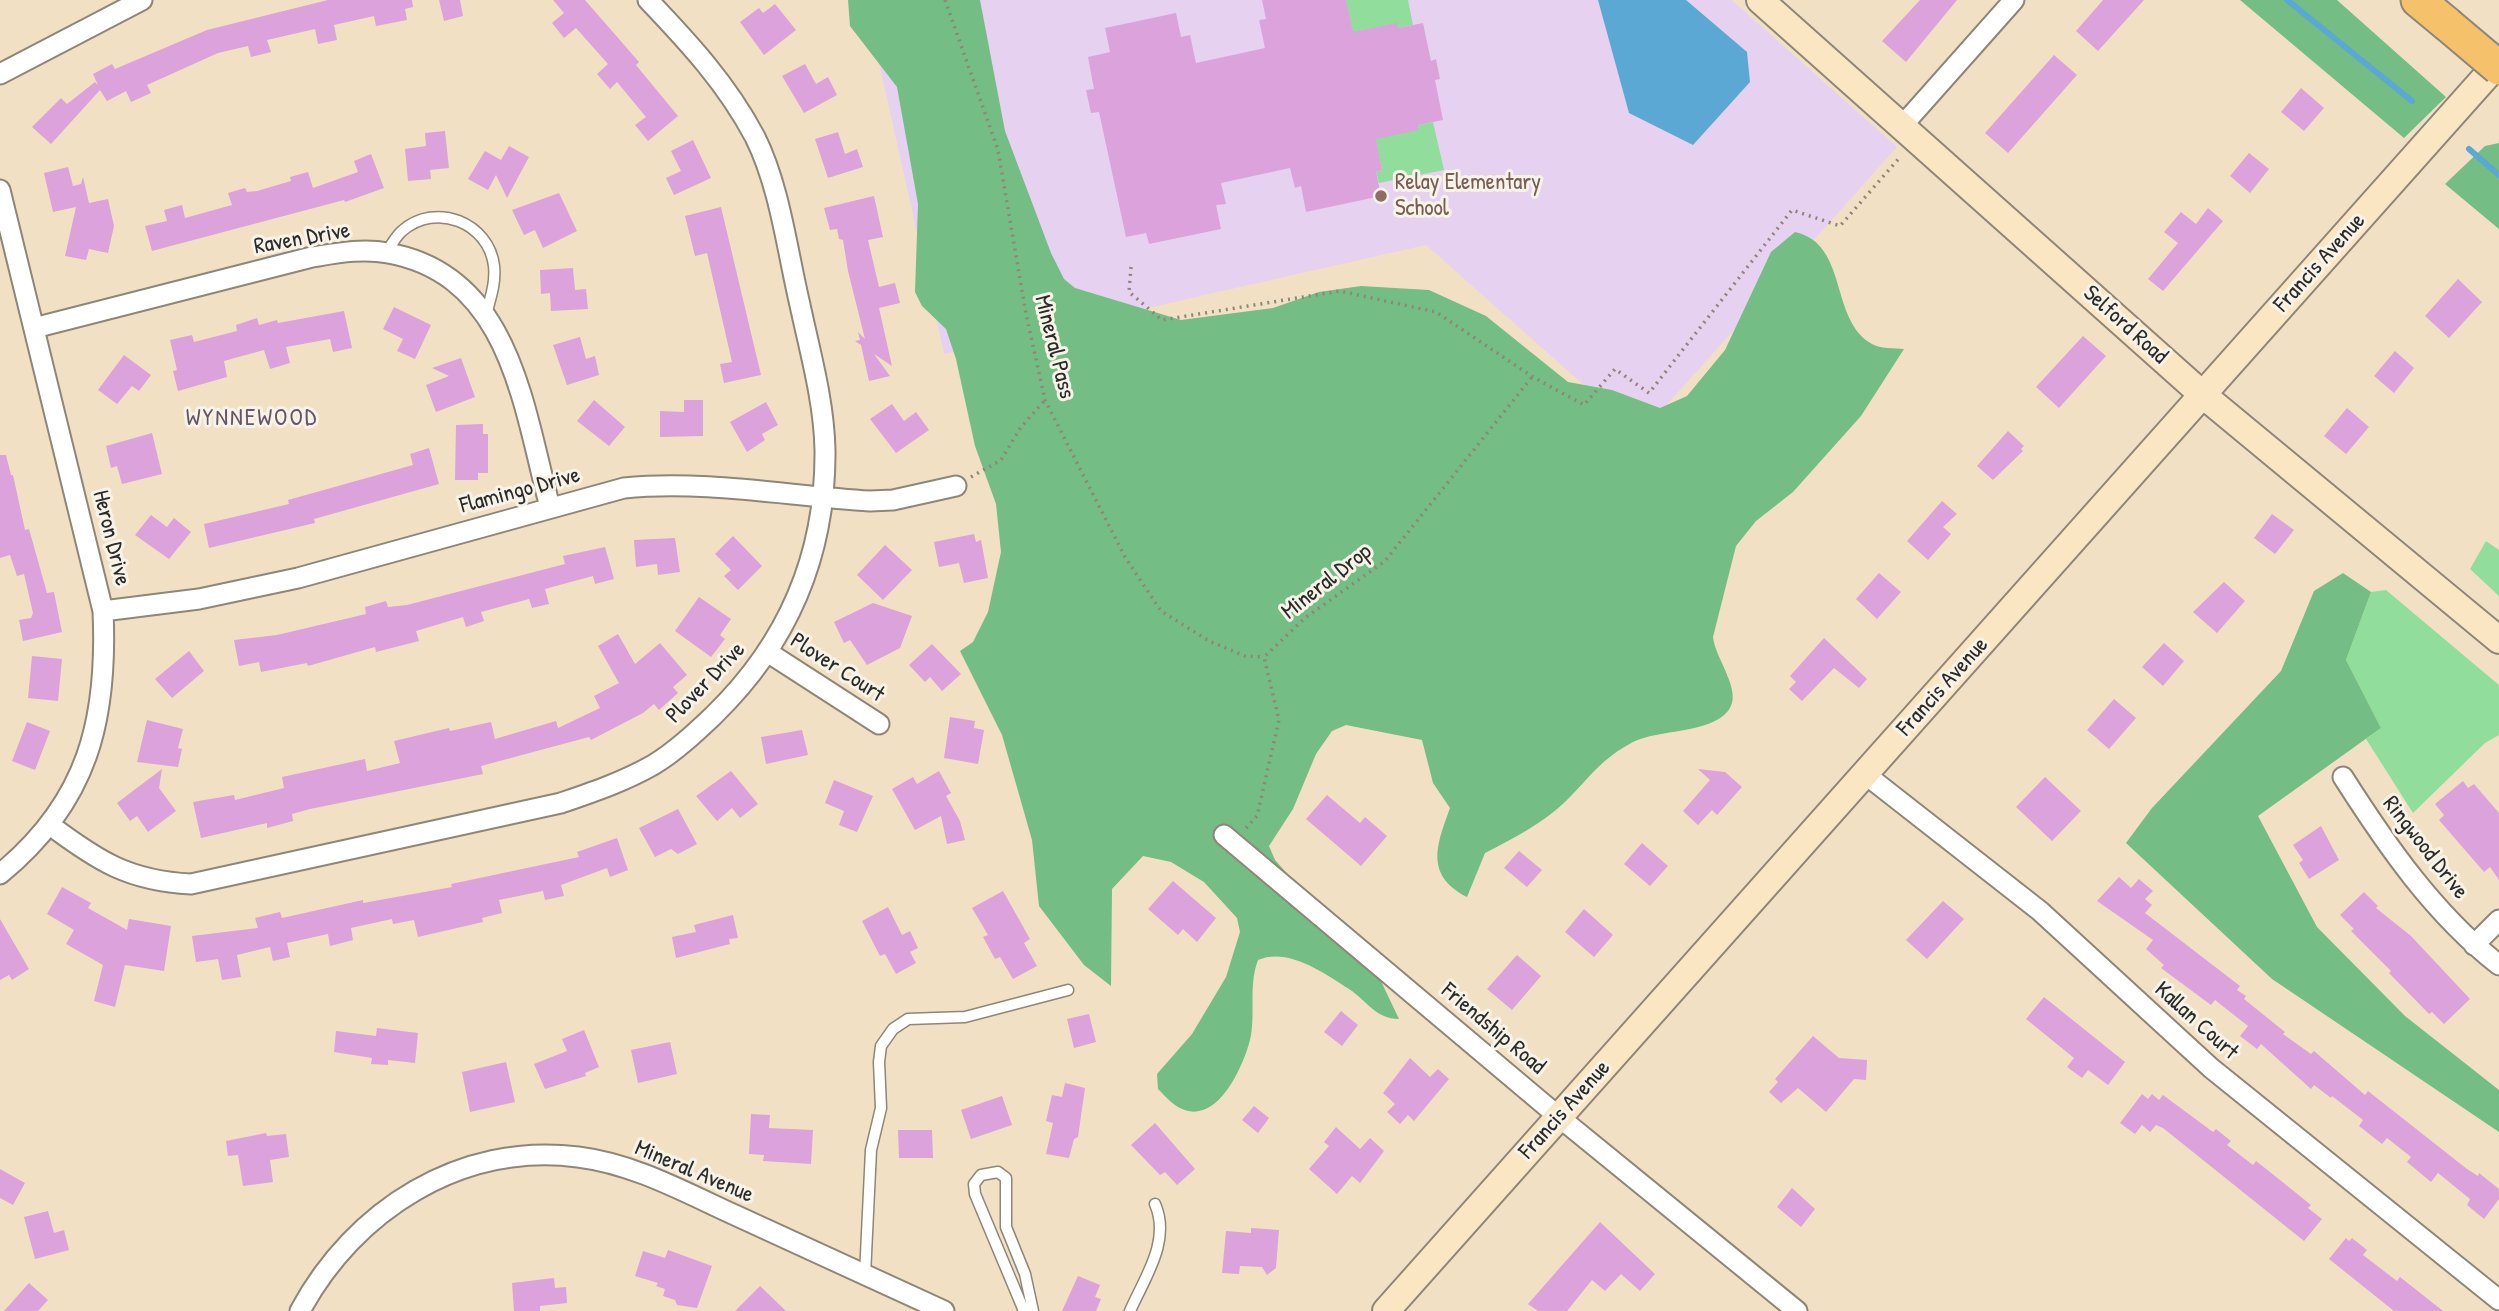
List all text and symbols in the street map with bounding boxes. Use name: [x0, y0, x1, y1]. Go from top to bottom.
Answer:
place label: Relay Elementary School: [1395, 169, 1541, 223]
marker: Relay Elementary School: [1373, 188, 1389, 204]
street label: Francis Avenue: [2268, 208, 2372, 318]
street label: Raven Drive: [252, 217, 352, 261]
street label: Selford Road: [2077, 280, 2173, 370]
street label: Mineral Pass: [1028, 293, 1080, 401]
district label: WYNNEWOOD: [187, 405, 317, 433]
street label: Flamingo Drive: [457, 462, 583, 520]
street label: Heron Drive: [86, 488, 136, 588]
street label: Mineral Drop: [1277, 538, 1377, 626]
street label: Plover Court: [785, 627, 889, 709]
street label: Francis Avenue: [1891, 632, 1995, 742]
street label: Plover Drive: [661, 637, 751, 729]
street label: Ringwood Drive: [2376, 791, 2474, 905]
street label: Kallan Court: [2148, 976, 2244, 1066]
street label: Friendship Road: [1435, 977, 1551, 1081]
street label: Francis Avenue: [1513, 1055, 1617, 1165]
street label: Mineral Avenue: [631, 1135, 757, 1209]

